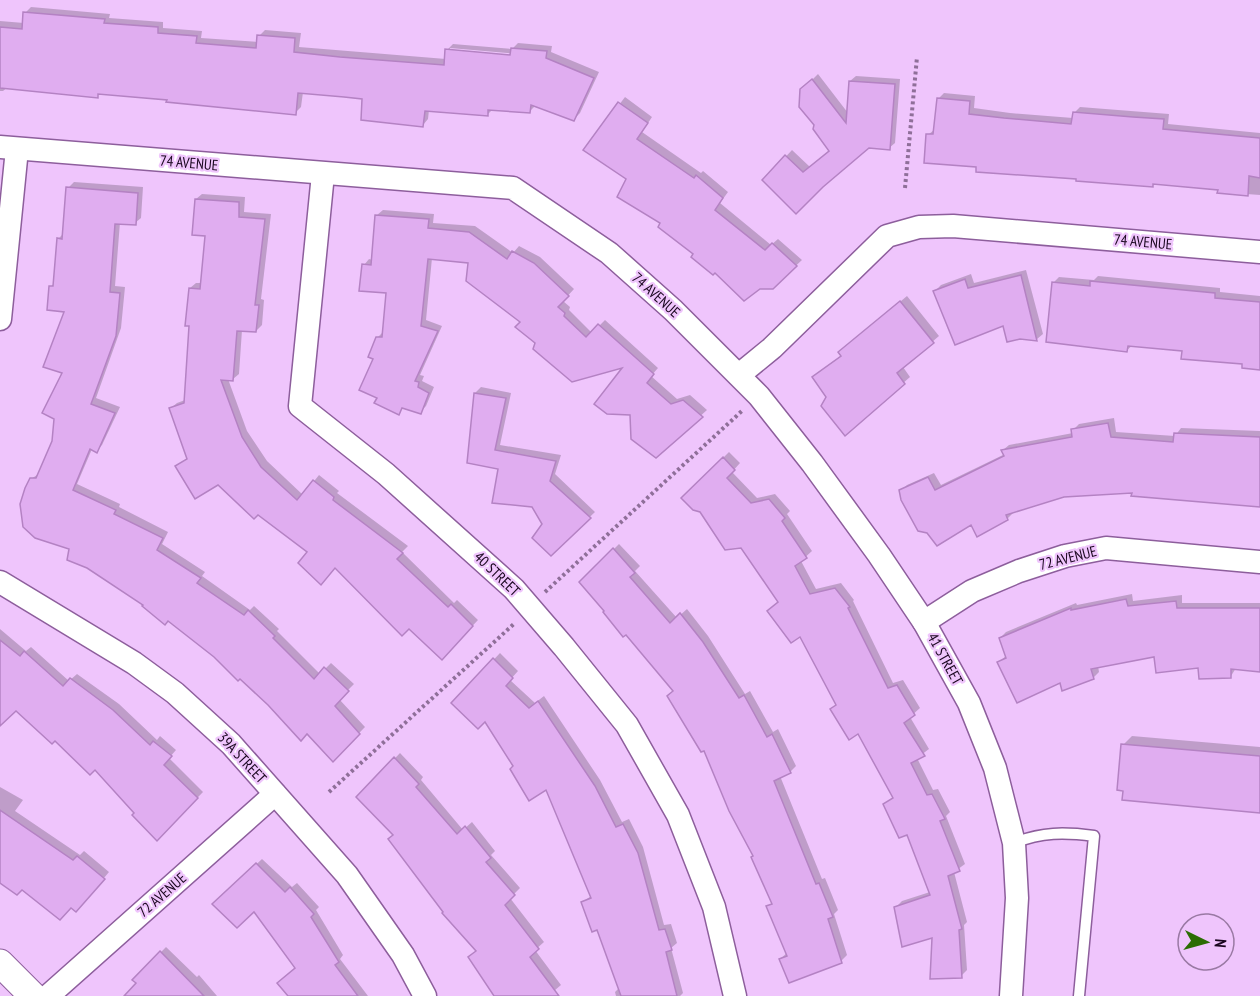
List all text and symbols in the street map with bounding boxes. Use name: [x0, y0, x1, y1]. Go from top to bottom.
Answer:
street label: 74 AVENUE: [159, 150, 219, 175]
street label: 74 AVENUE: [1113, 229, 1173, 254]
street label: 74 AVENUE: [628, 268, 684, 321]
street label: 72 AVENUE: [1037, 541, 1099, 574]
street label: 40 STREET: [470, 547, 525, 600]
street label: 41 STREET: [923, 629, 968, 688]
street label: 39A STREET: [214, 728, 271, 787]
street label: 72 AVENUE: [133, 868, 190, 921]
north arrow: [1176, 912, 1236, 972]
text: N: [1211, 938, 1231, 948]

